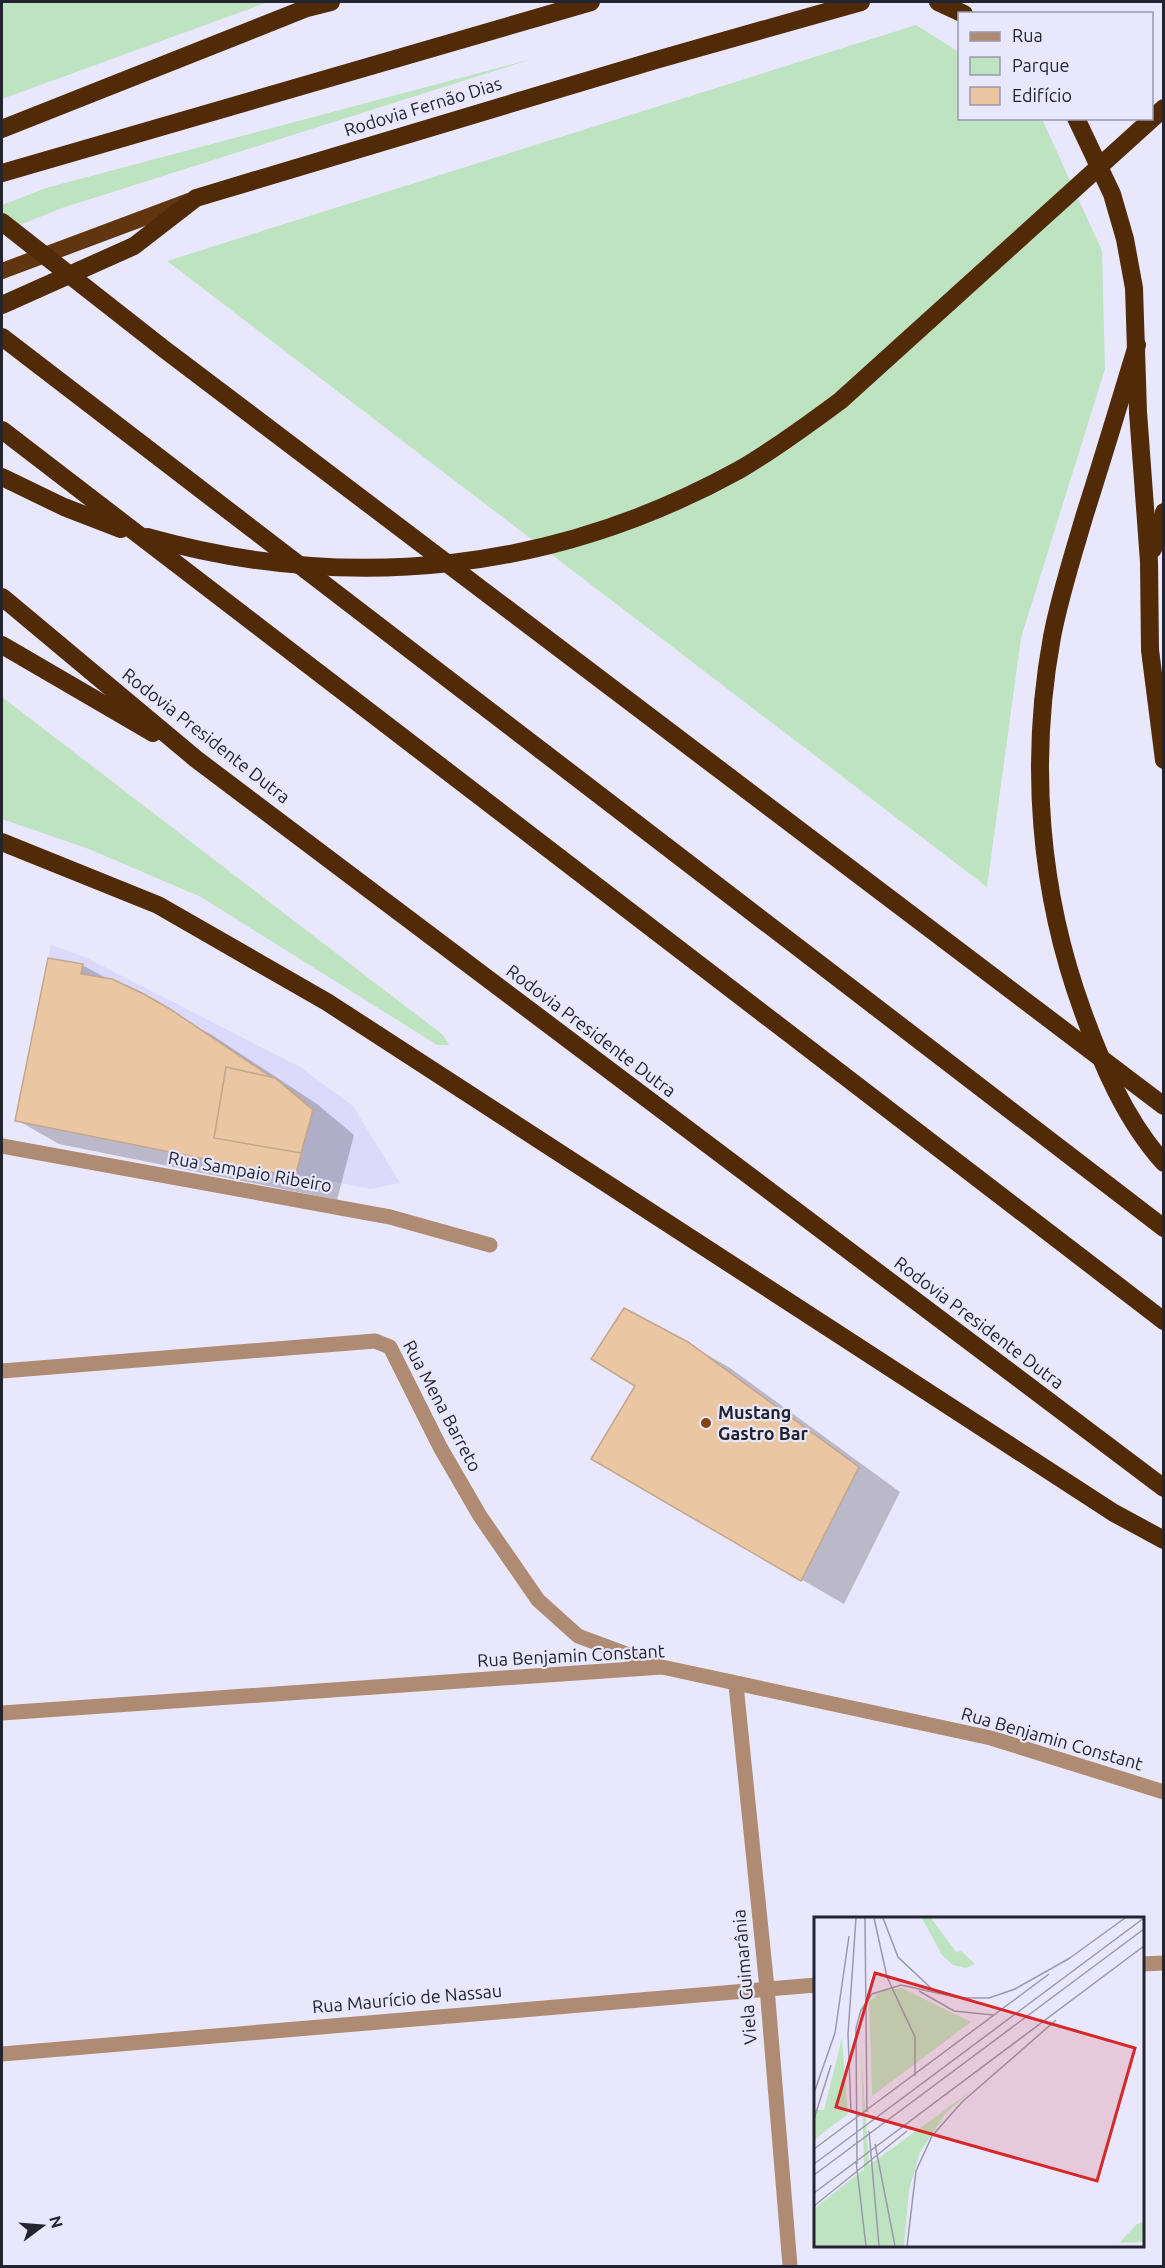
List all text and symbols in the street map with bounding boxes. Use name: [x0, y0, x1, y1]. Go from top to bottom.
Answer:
legend: [958, 12, 1153, 120]
text: Rua: [1012, 25, 1043, 45]
text: Parque: [1012, 55, 1069, 75]
street label: Rodovia Fernão Dias: [341, 72, 504, 140]
text: Edifício: [1012, 85, 1072, 105]
street label: Rodovia Presidente Dutra: [119, 664, 294, 807]
street label: Rodovia Presidente Dutra: [503, 960, 680, 1100]
street label: Rua Sampaio Ribeiro: [167, 1147, 334, 1195]
street label: Rodovia Presidente Dutra: [891, 1252, 1068, 1392]
street label: Rua Mena Barreto: [400, 1336, 486, 1475]
place label: Mustang Gastro Bar: [718, 1402, 809, 1443]
marker: Mustang Gastro Bar: [699, 1416, 713, 1430]
street label: Rua Benjamin Constant: [477, 1640, 665, 1670]
street label: Rua Benjamin Constant: [959, 1703, 1145, 1774]
street label: Viela Guimarânia: [728, 1909, 760, 2046]
inset map: [814, 1917, 1144, 2247]
street label: Rua Maurício de Nassau: [311, 1980, 503, 2016]
north arrow: [12, 2196, 72, 2256]
text: N: [46, 2214, 67, 2230]

